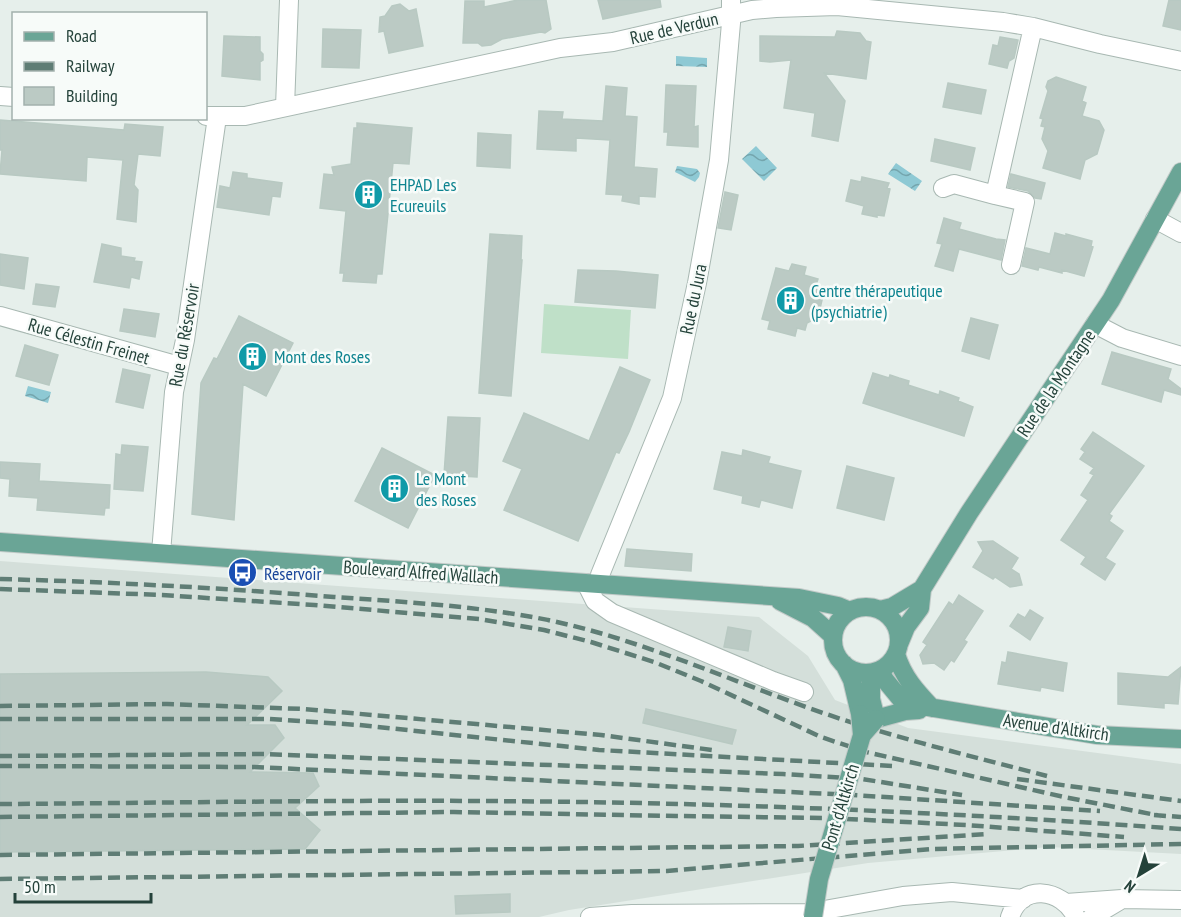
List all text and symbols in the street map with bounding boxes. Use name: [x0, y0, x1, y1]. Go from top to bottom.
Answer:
street label: Rue de Verdun: [628, 7, 720, 49]
legend: [12, 12, 207, 120]
text: Road: [66, 24, 97, 47]
text: Railway: [66, 54, 115, 77]
text: Building: [66, 84, 118, 107]
place label: EHPAD Les Ecureuils: [390, 173, 457, 217]
building icon: EHPAD Les Ecureuils: [353, 178, 385, 210]
street label: Rue du Jura: [674, 262, 712, 336]
place label: Centre thérapeutique (psychiatrie): [811, 279, 943, 323]
street label: Rue du Réservoir: [164, 281, 204, 388]
building icon: Centre thérapeutique (psychiatrie): [774, 284, 806, 316]
street label: Rue Célestin Freinet: [26, 313, 152, 369]
street label: Rue de la Montagne: [1012, 325, 1100, 441]
building icon: Mont des Roses: [237, 340, 269, 372]
place label: Mont des Roses: [274, 345, 370, 368]
place label: Le Mont des Roses: [416, 467, 476, 511]
building icon: Le Mont des Roses: [379, 472, 411, 504]
street label: Boulevard Alfred Wallach: [343, 555, 499, 589]
bus stop icon: Réservoir: [227, 557, 259, 589]
place label: Réservoir: [264, 562, 321, 585]
street label: Avenue d'Altkirch: [1002, 708, 1110, 746]
street label: Pont d'Altkirch: [816, 761, 864, 853]
north arrow: [1109, 845, 1169, 905]
scale bar: [15, 866, 152, 904]
text: 50 m: [24, 875, 56, 898]
text: N: [1120, 876, 1139, 897]

